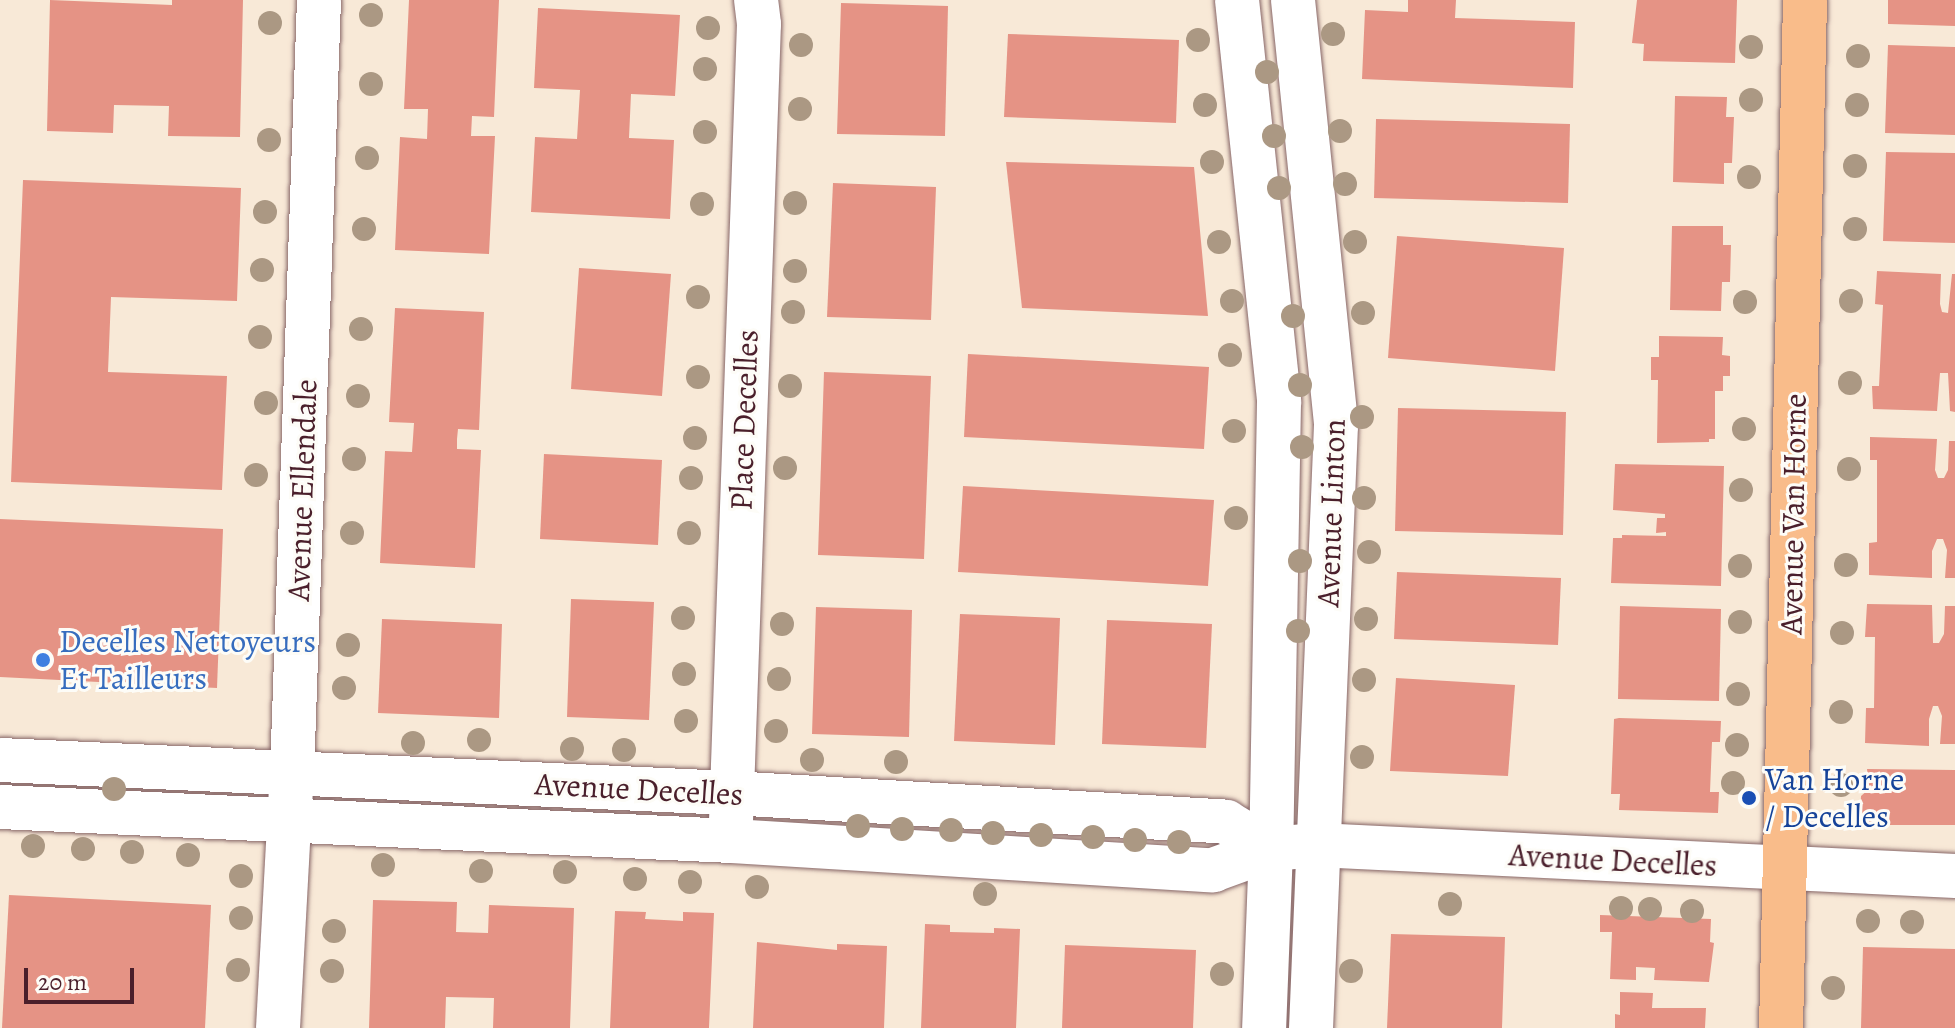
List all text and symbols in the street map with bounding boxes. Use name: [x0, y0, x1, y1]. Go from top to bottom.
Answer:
street label: Place Decelles: [722, 329, 766, 511]
street label: Avenue Ellendale: [279, 378, 325, 602]
street label: Avenue Van Horne: [1772, 393, 1814, 635]
street label: Avenue Linton: [1309, 418, 1353, 608]
place label: Decelles Nettoyeurs Et Tailleurs: [59, 623, 316, 698]
marker: Decelles Nettoyeurs Et Tailleurs: [34, 651, 52, 669]
place label: Van Horne / Decelles: [1765, 761, 1904, 836]
street label: Avenue Decelles: [534, 764, 744, 814]
marker: Van Horne / Decelles: [1740, 789, 1758, 807]
street label: Avenue Decelles: [1508, 835, 1718, 885]
scale bar: [28, 952, 138, 1002]
text: 20 m: [38, 966, 87, 998]

